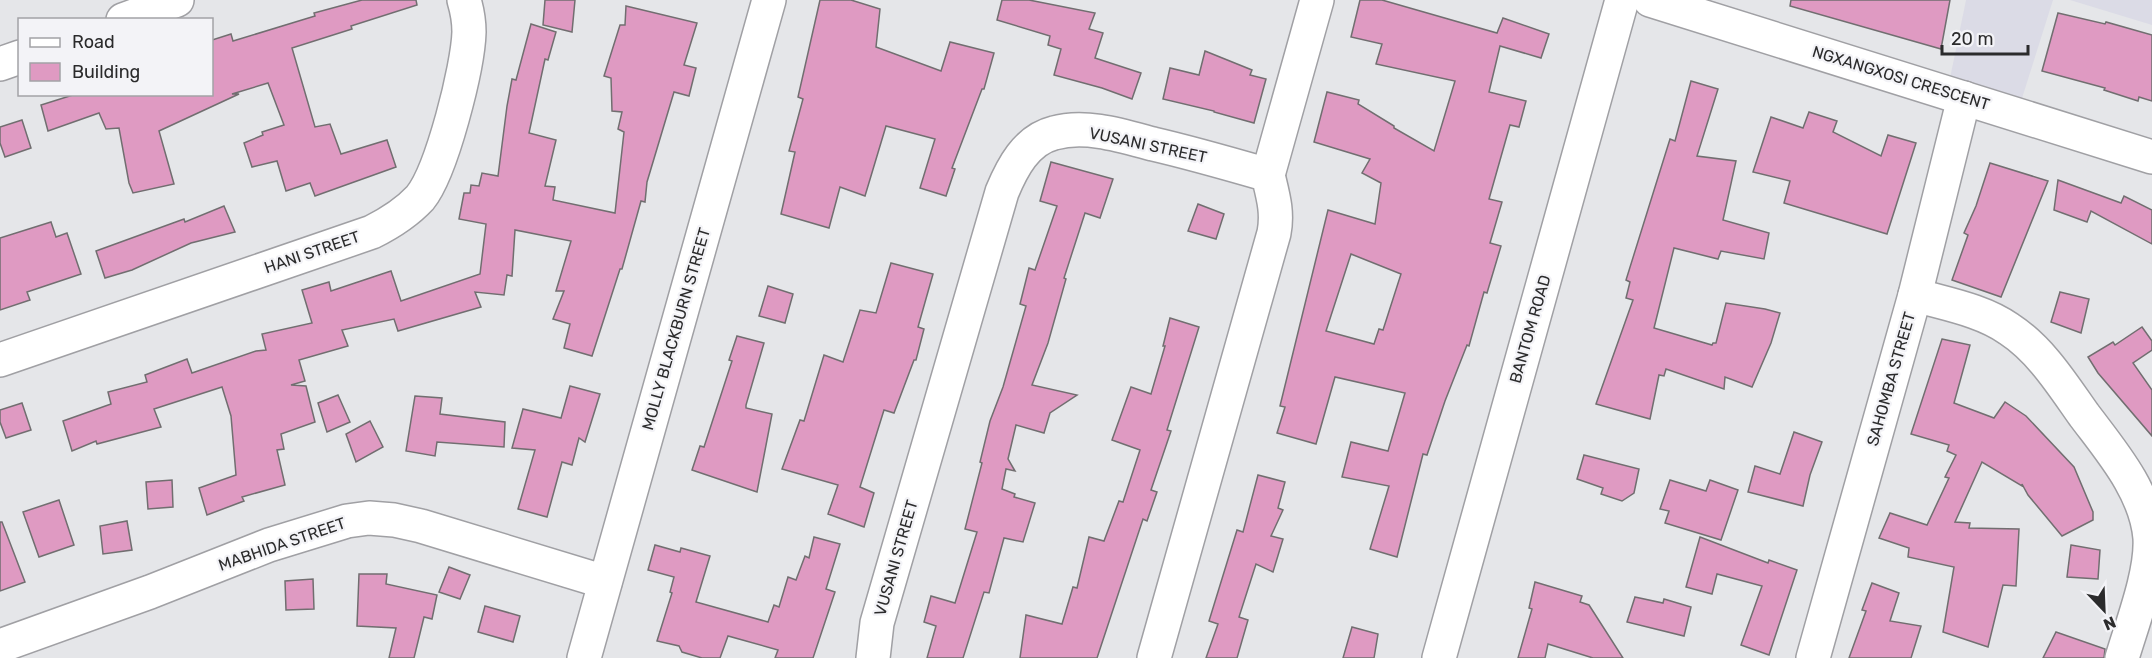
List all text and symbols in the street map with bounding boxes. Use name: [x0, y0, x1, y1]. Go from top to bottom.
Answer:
legend: [18, 18, 213, 96]
scale bar: [1942, 18, 2028, 56]
text: 20 m: [1951, 28, 1993, 50]
text: Road: [72, 31, 115, 53]
street label: NGXANGXOSI CRESCENT: [1810, 42, 1992, 114]
text: Building: [72, 61, 140, 83]
street label: VUSANI STREET: [1087, 123, 1209, 167]
street label: MOLLY BLACKBURN STREET: [638, 226, 714, 432]
street label: HANI STREET: [262, 227, 362, 277]
street label: BANTOM ROAD: [1505, 273, 1555, 385]
street label: SAHOMBA STREET: [1863, 310, 1919, 448]
street label: VUSANI STREET: [870, 498, 922, 618]
street label: MABHIDA STREET: [216, 513, 348, 575]
north arrow: [2074, 580, 2134, 640]
text: N: [2101, 612, 2119, 634]

